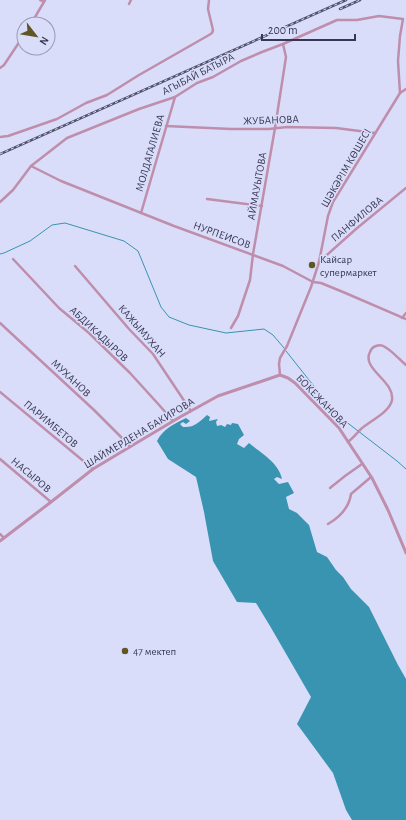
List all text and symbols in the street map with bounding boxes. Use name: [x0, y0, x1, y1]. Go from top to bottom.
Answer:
north arrow: [16, 16, 56, 56]
scale bar: [262, 16, 355, 42]
text: 200 m: [268, 24, 298, 36]
text: N: [37, 35, 51, 47]
street label: АГЫБАЙ БАТЫРА: [160, 51, 236, 97]
street label: МОЛДАГАЛИЕВА: [134, 113, 166, 193]
street label: ЖУБАНОВА: [243, 114, 300, 126]
street label: ШӘКӘРІМ КӨШЕСІ: [319, 127, 373, 209]
street label: АЙМАУЫТОВА: [246, 151, 268, 221]
street label: ПАНФИЛОВА: [329, 194, 385, 244]
street label: НУРПЕИСОВ: [192, 220, 252, 250]
place label: Кайсар супермаркет: [320, 254, 377, 278]
marker: Кайсар супермаркет: [307, 260, 317, 270]
street label: КАЖЫМУХАН: [116, 303, 168, 359]
street label: АБДИКАДЫРОВ: [68, 304, 130, 364]
street label: МУХАНОВ: [49, 357, 93, 399]
street label: БОКЕЖАНОВА: [294, 372, 350, 430]
street label: ШАЙМЕРДЕНА БАКИРОВА: [82, 395, 197, 470]
street label: ПАРИМБЕТОВ: [22, 398, 80, 450]
street label: НАСЫРОВ: [9, 455, 53, 495]
marker: 47 мектеп: [120, 646, 130, 656]
place label: 47 мектеп: [133, 646, 176, 657]

